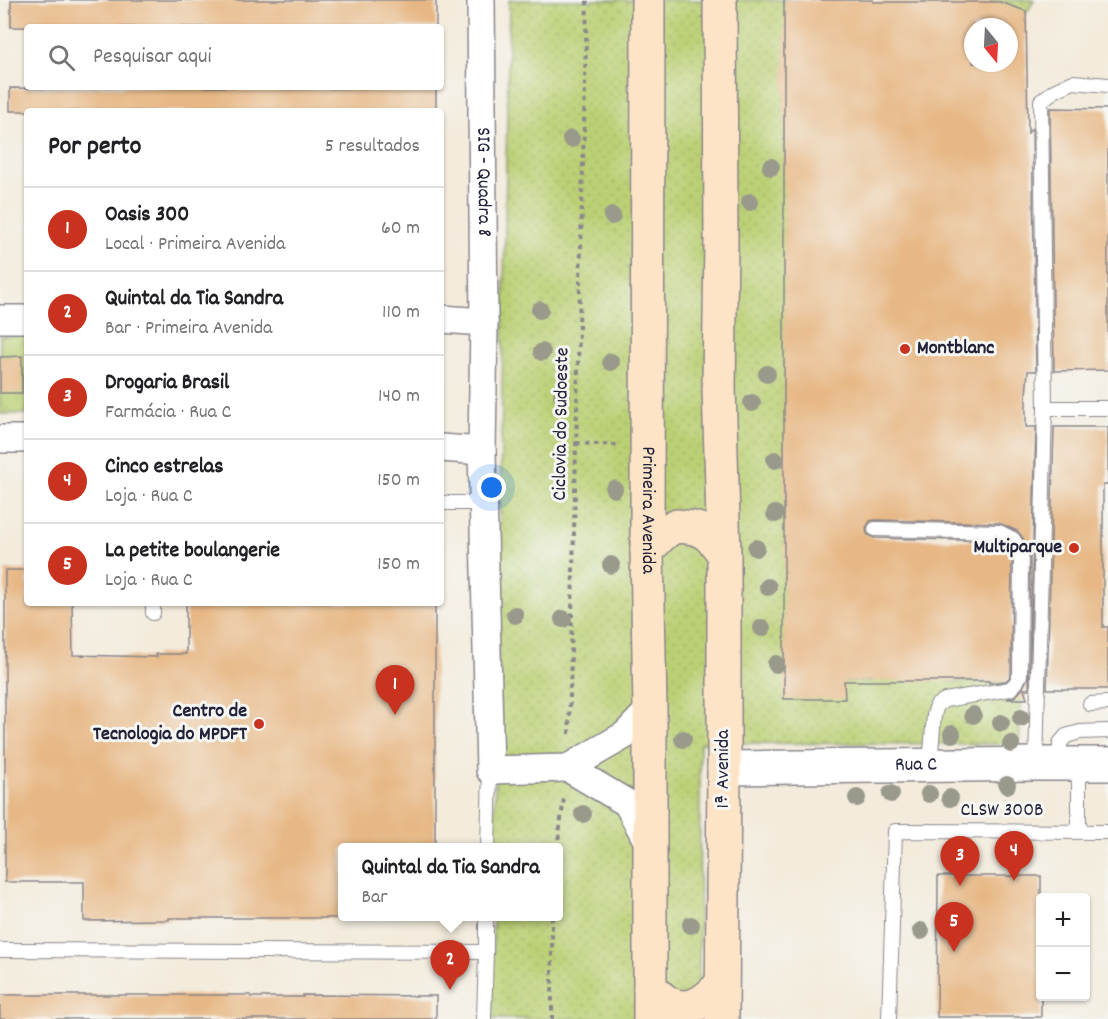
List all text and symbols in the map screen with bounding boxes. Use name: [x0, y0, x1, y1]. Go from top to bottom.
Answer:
north arrow: [964, 18, 1018, 72]
search box: [24, 24, 444, 90]
icon: search: [45, 41, 78, 74]
text: Pesquisar aqui: [93, 42, 212, 73]
street label: SIG - Quadra 8: [468, 127, 497, 237]
text: Por perto: [48, 129, 141, 166]
text: 5 resultados: [325, 133, 420, 161]
text: Oasis 300: [105, 200, 189, 231]
text: 1: [65, 215, 70, 243]
text: 60 m: [381, 215, 420, 243]
text: Local · Primeira Avenida: [105, 231, 285, 259]
text: Quintal da Tia Sandra: [105, 284, 283, 315]
text: 2: [63, 299, 72, 327]
text: 110 m: [382, 299, 420, 327]
text: Bar · Primeira Avenida: [105, 315, 272, 343]
place label: Montblanc: [917, 335, 994, 363]
marker: Montblanc: [898, 342, 912, 356]
street label: Ciclovia do Sudoeste: [547, 347, 577, 501]
text: Drogaria Brasil: [105, 368, 229, 399]
text: 3: [63, 383, 72, 411]
text: 140 m: [378, 383, 420, 411]
text: Farmácia · Rua C: [105, 399, 231, 427]
street label: Primeira Avenida: [633, 446, 661, 575]
text: Cinco estrelas: [105, 452, 223, 483]
text: 4: [63, 467, 72, 495]
text: 150 m: [377, 467, 420, 495]
your location: [477, 473, 506, 502]
text: Loja · Rua C: [105, 483, 193, 511]
place label: Multiparque: [974, 534, 1062, 562]
text: La petite boulangerie: [105, 536, 280, 567]
marker: Multiparque: [1067, 541, 1081, 555]
text: 5: [63, 551, 72, 579]
text: 150 m: [377, 551, 420, 579]
text: Loja · Rua C: [105, 567, 193, 595]
pin: 1: [376, 666, 414, 715]
place label: Centro de Tecnologia do MPDFT: [93, 698, 248, 749]
marker: Centro de Tecnologia do MPDFT: [252, 717, 266, 731]
street label: 1ª Avenida: [710, 729, 738, 808]
street label: Rua C: [895, 751, 937, 780]
street label: CLSW 300B: [960, 797, 1044, 825]
pin: 4: [994, 832, 1034, 881]
pin: 3: [940, 836, 980, 886]
popup: [338, 843, 563, 921]
text: Quintal da Tia Sandra: [361, 853, 540, 884]
text: Bar: [361, 884, 388, 912]
map controls: [1036, 893, 1090, 1001]
button: +: [1036, 893, 1090, 947]
pin: 5: [934, 902, 974, 952]
pin: 2: [430, 940, 470, 990]
button: −: [1036, 947, 1090, 1001]

